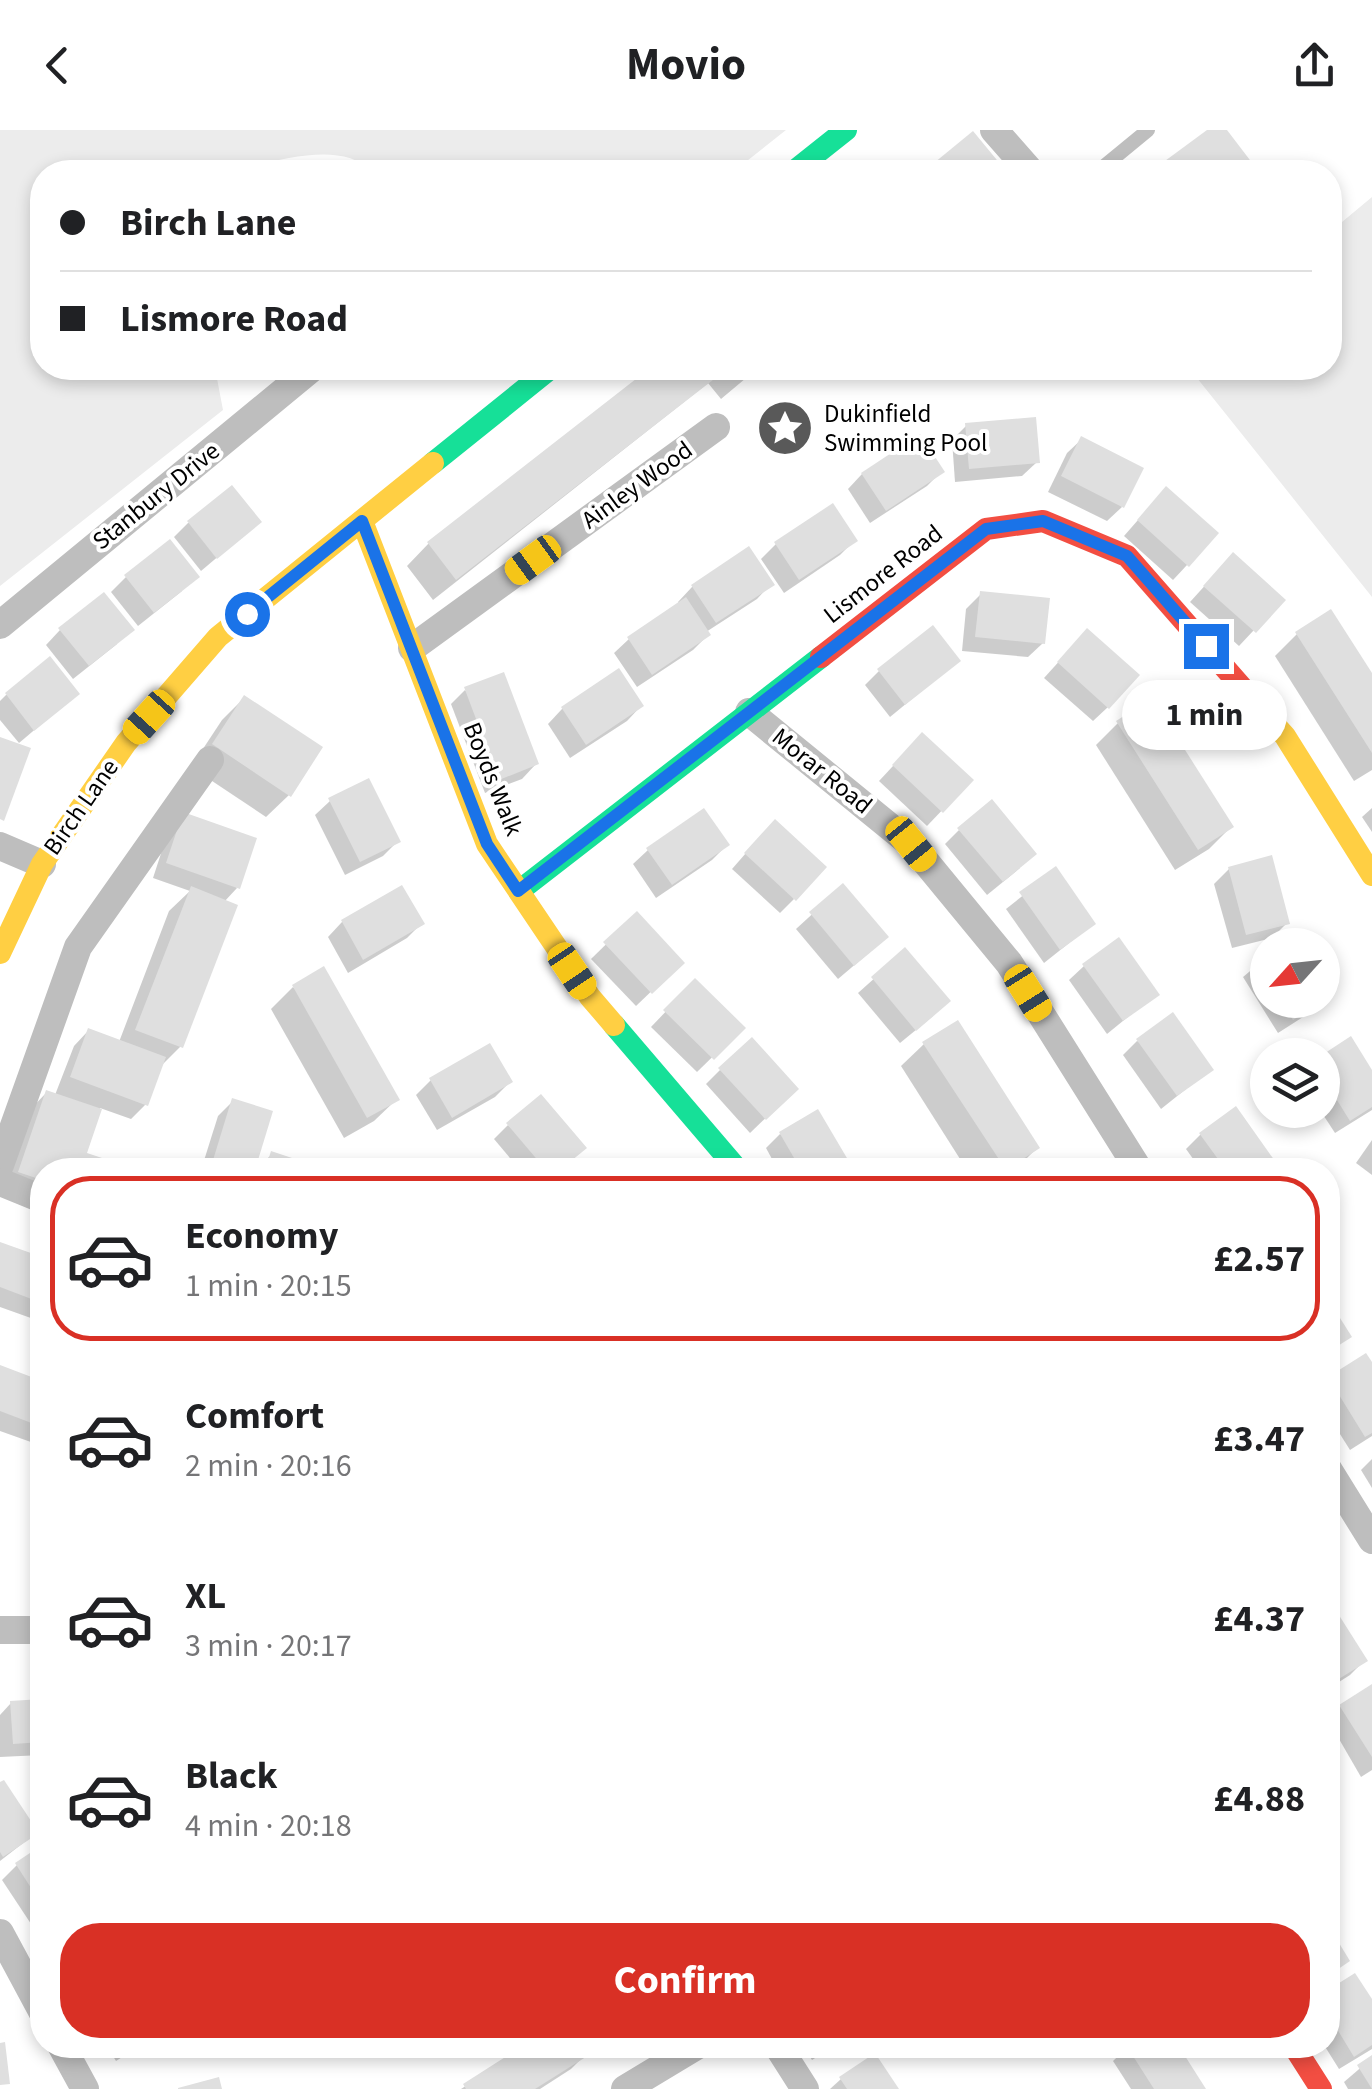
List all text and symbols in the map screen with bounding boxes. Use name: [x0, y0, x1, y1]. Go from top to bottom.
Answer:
text: Movio: [626, 33, 746, 97]
icon: back: [30, 38, 85, 93]
icon: share: [1287, 38, 1342, 93]
text: Birch Lane: [120, 196, 296, 250]
text: Lismore Road: [120, 292, 348, 346]
place label: Dukinfield Swimming Pool: [824, 396, 987, 461]
place icon: Dukinfield Swimming Pool: [755, 398, 815, 458]
street label: Ainley Wood: [574, 432, 700, 538]
street label: Stanbury Drive: [85, 433, 227, 559]
street label: Lismore Road: [816, 516, 950, 632]
car: [500, 530, 566, 590]
route start: [225, 592, 270, 637]
route end: [1184, 624, 1229, 669]
callout: 1 min: [1124, 681, 1288, 751]
car: [118, 685, 180, 749]
text: 1 min: [1166, 692, 1243, 738]
street label: Boyds Walk: [454, 717, 532, 842]
street label: Morar Road: [764, 719, 880, 823]
street label: Birch Lane: [35, 752, 127, 862]
car: [880, 811, 942, 877]
north arrow: [1250, 928, 1340, 1018]
map controls: [1250, 928, 1340, 1128]
car: [543, 938, 601, 1004]
car: [999, 960, 1057, 1026]
button: layers: [1250, 1038, 1340, 1128]
text: Economy: [185, 1209, 338, 1263]
icon: car: [65, 1214, 155, 1304]
text: £2.57: [1213, 1232, 1305, 1286]
text: 1 min · 20:15: [185, 1263, 352, 1309]
text: Comfort: [185, 1389, 324, 1443]
icon: car: [65, 1394, 155, 1484]
text: £3.47: [1213, 1412, 1305, 1466]
text: 2 min · 20:16: [185, 1443, 352, 1489]
text: XL: [185, 1569, 226, 1623]
icon: car: [65, 1574, 155, 1664]
text: £4.37: [1213, 1592, 1305, 1646]
text: 3 min · 20:17: [185, 1623, 352, 1669]
text: Black: [185, 1749, 278, 1803]
icon: car: [65, 1754, 155, 1844]
text: £4.88: [1213, 1772, 1305, 1826]
text: 4 min · 20:18: [185, 1803, 352, 1849]
button: Confirm: [60, 1923, 1310, 2038]

